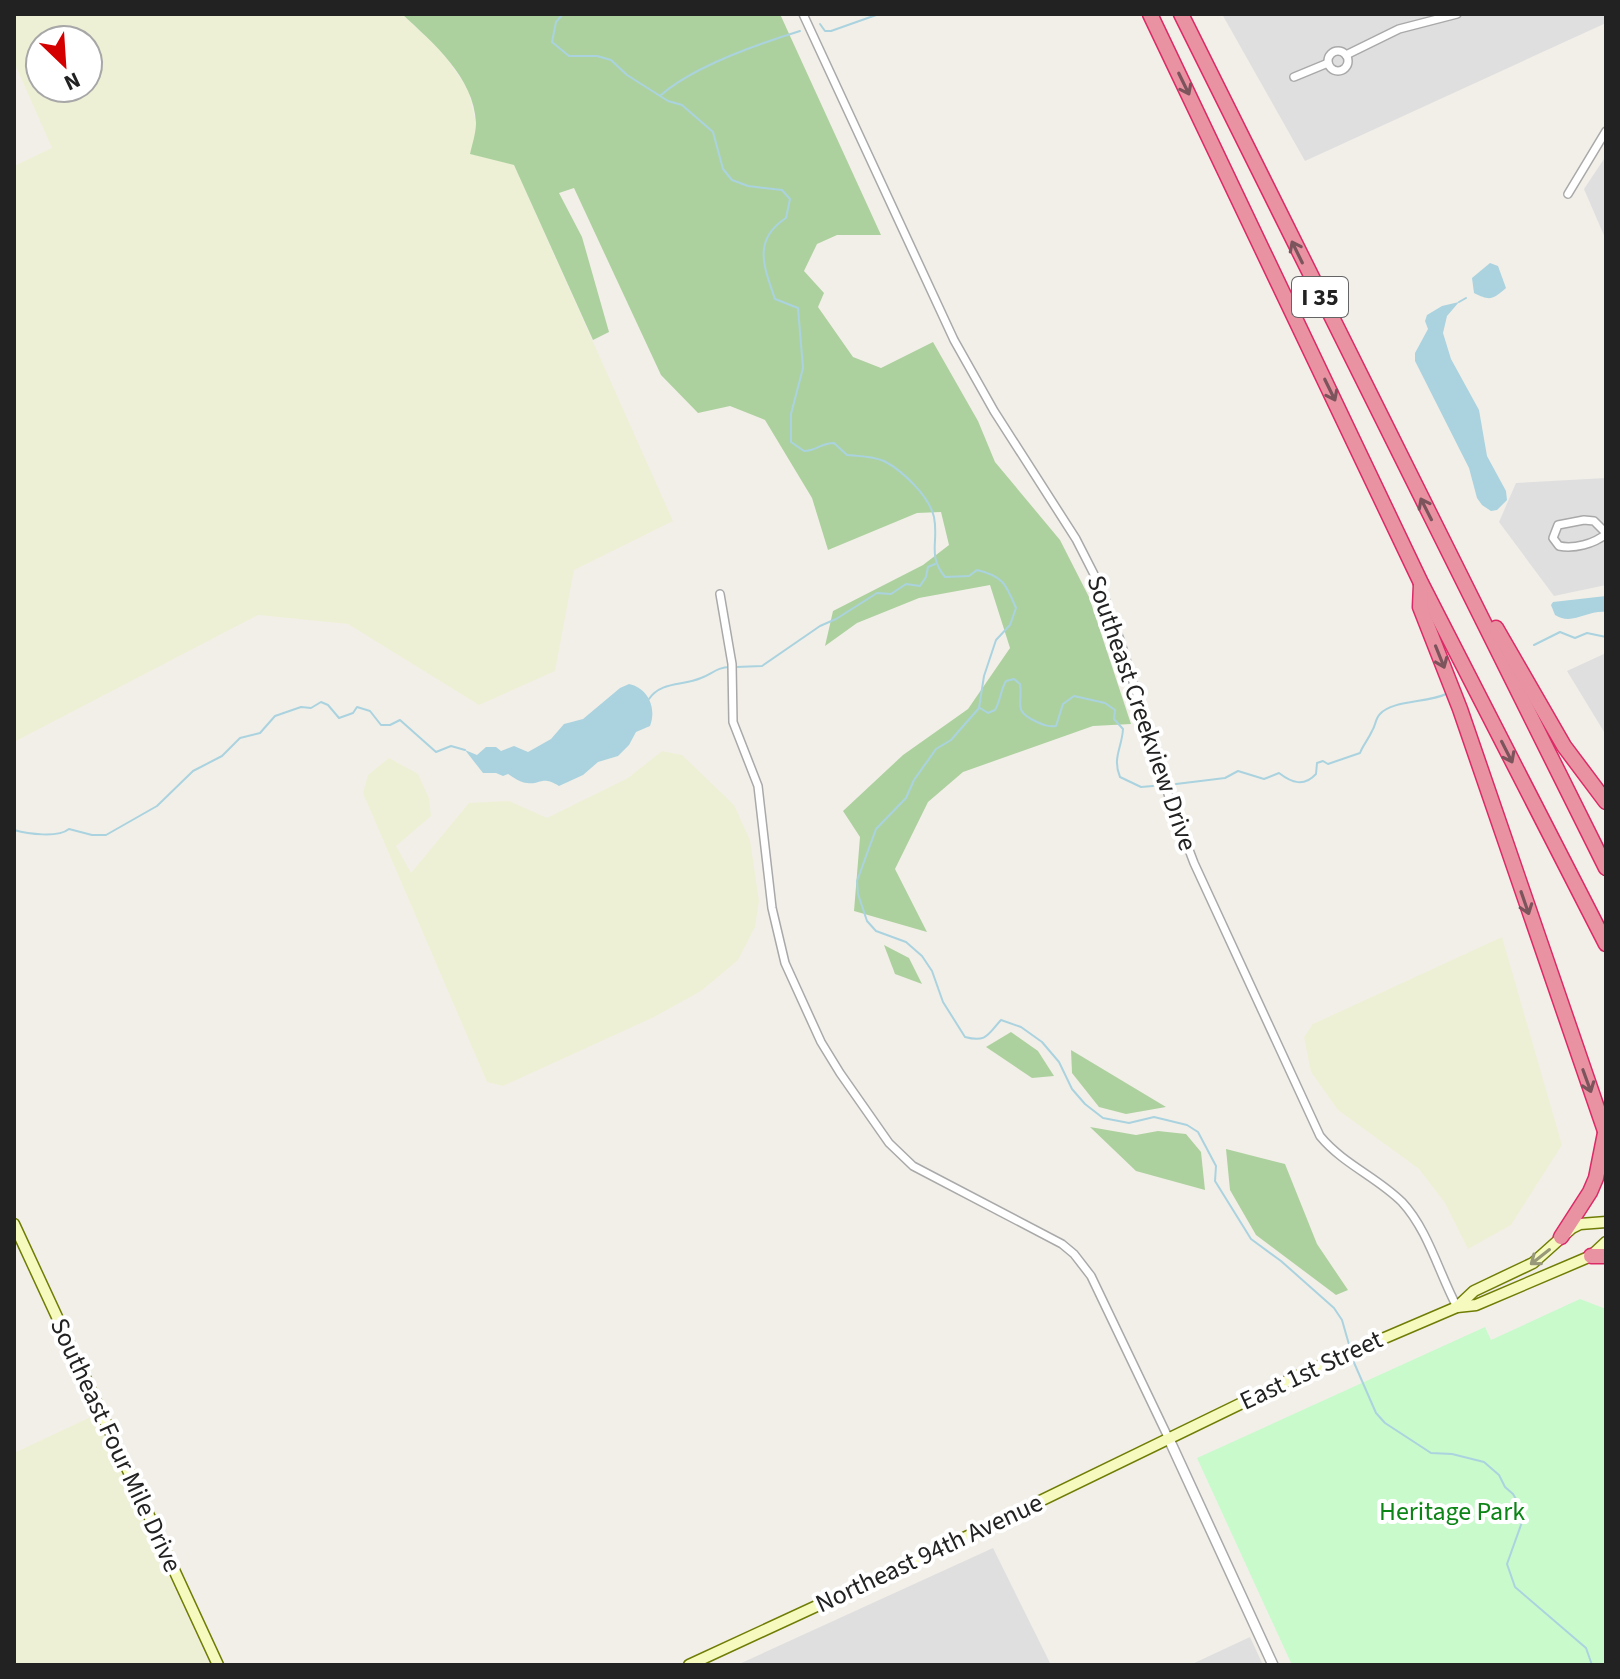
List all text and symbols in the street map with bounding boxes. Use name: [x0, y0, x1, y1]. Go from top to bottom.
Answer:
north arrow: [24, 24, 104, 104]
text: N: [59, 64, 85, 99]
one-way arrow: [1177, 72, 1192, 96]
one-way arrow: [1289, 240, 1305, 264]
road number: I 35: [1292, 277, 1348, 317]
one-way arrow: [1323, 378, 1338, 402]
one-way arrow: [1418, 498, 1434, 522]
street label: Southeast Creekview Drive: [1077, 570, 1207, 856]
one-way arrow: [1434, 644, 1448, 669]
one-way arrow: [1500, 740, 1516, 764]
one-way arrow: [1519, 890, 1534, 915]
one-way arrow: [1580, 1068, 1595, 1093]
one-way arrow: [1530, 1248, 1551, 1265]
street label: Southeast Four Mile Drive: [41, 1312, 191, 1578]
street label: East 1st Street: [1234, 1321, 1389, 1419]
street label: Northeast 94th Avenue: [809, 1484, 1049, 1622]
park label: Heritage Park: [1379, 1493, 1525, 1530]

